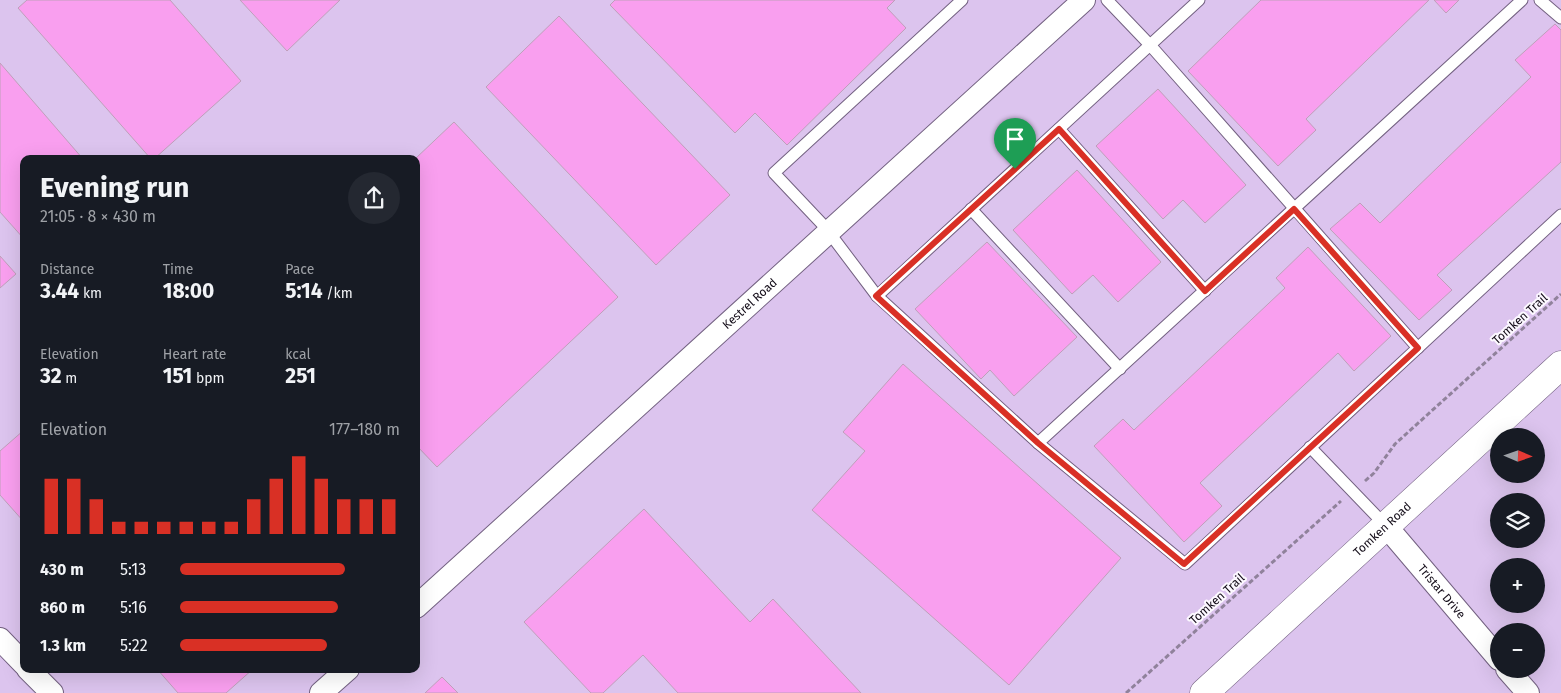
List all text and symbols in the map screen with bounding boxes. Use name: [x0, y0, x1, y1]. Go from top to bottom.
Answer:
pin: [994, 118, 1036, 169]
icon: arrive: [1001, 125, 1029, 153]
text: Evening run: [40, 171, 189, 204]
button: share: [348, 172, 400, 224]
text: 21:05 · 8 × 430 m: [40, 207, 156, 226]
text: Distance: [40, 261, 94, 278]
text: Time: [163, 261, 193, 278]
text: Pace: [285, 261, 314, 278]
street label: Kestrel Road: [720, 275, 780, 332]
text: 3.44: [40, 278, 79, 304]
text: 18:00: [163, 278, 214, 304]
text: 5:14: [285, 278, 323, 304]
text: km: [79, 285, 102, 302]
text: /km: [323, 285, 353, 302]
street label: Tomken Trail: [1490, 290, 1551, 347]
text: Elevation: [40, 346, 99, 363]
text: Heart rate: [163, 346, 226, 363]
text: kcal: [285, 346, 311, 363]
text: 32: [40, 363, 62, 389]
text: 151: [163, 363, 192, 389]
text: 251: [285, 363, 316, 389]
text: m: [62, 370, 77, 387]
text: bpm: [192, 370, 225, 387]
text: Elevation: [40, 420, 107, 439]
text: 177–180 m: [329, 420, 400, 439]
north arrow: [1490, 428, 1545, 482]
map controls: [1490, 428, 1545, 678]
button: layers: [1490, 493, 1545, 548]
street label: Tomken Road: [1350, 499, 1414, 559]
button: +: [1490, 558, 1545, 613]
text: 430 m: [40, 560, 84, 579]
text: 5:13: [120, 560, 146, 579]
street label: Tristar Drive: [1415, 562, 1468, 621]
street label: Tomken Trail: [1187, 570, 1248, 627]
text: 860 m: [40, 598, 85, 617]
text: 5:16: [120, 598, 147, 617]
button: −: [1490, 623, 1545, 678]
text: 1.3 km: [40, 636, 86, 655]
text: 5:22: [120, 636, 148, 655]

